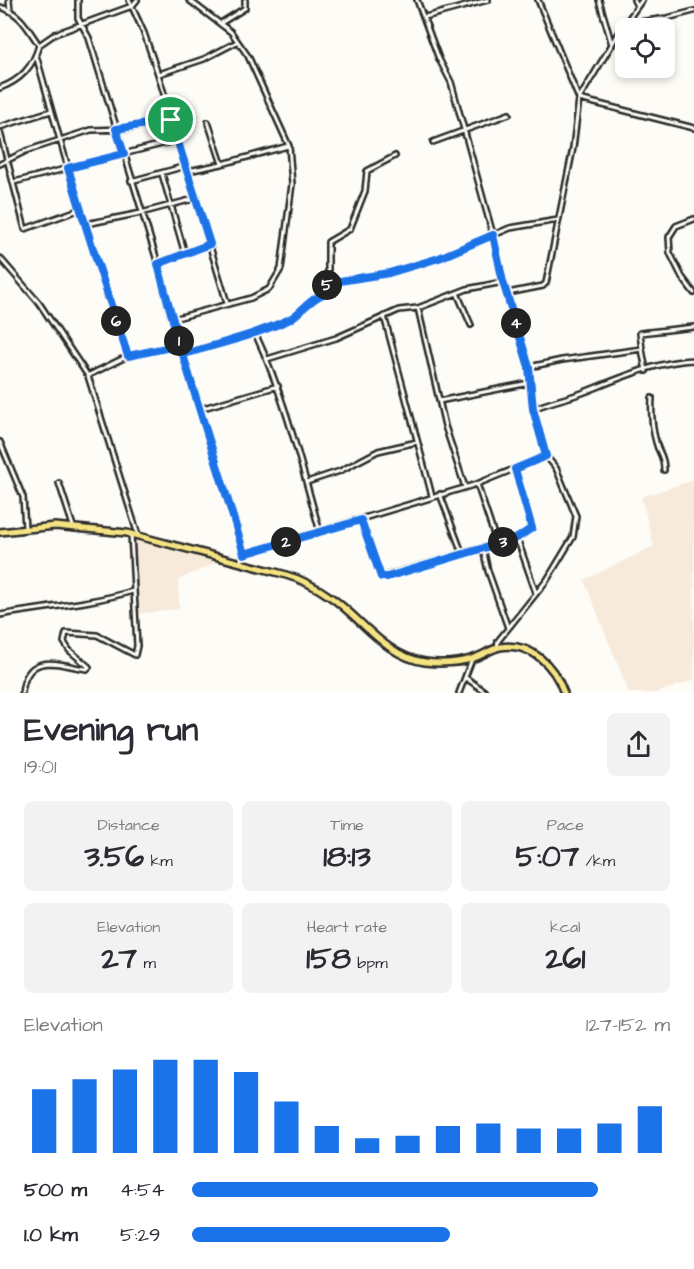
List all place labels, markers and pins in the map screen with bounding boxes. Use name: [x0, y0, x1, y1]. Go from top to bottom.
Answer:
pin: [145, 94, 196, 145]
pin: 5: [312, 270, 342, 300]
pin: 6: [101, 306, 131, 336]
pin: 4: [501, 308, 531, 338]
pin: 1: [164, 326, 194, 356]
pin: 2: [271, 527, 301, 557]
pin: 3: [488, 527, 518, 557]

